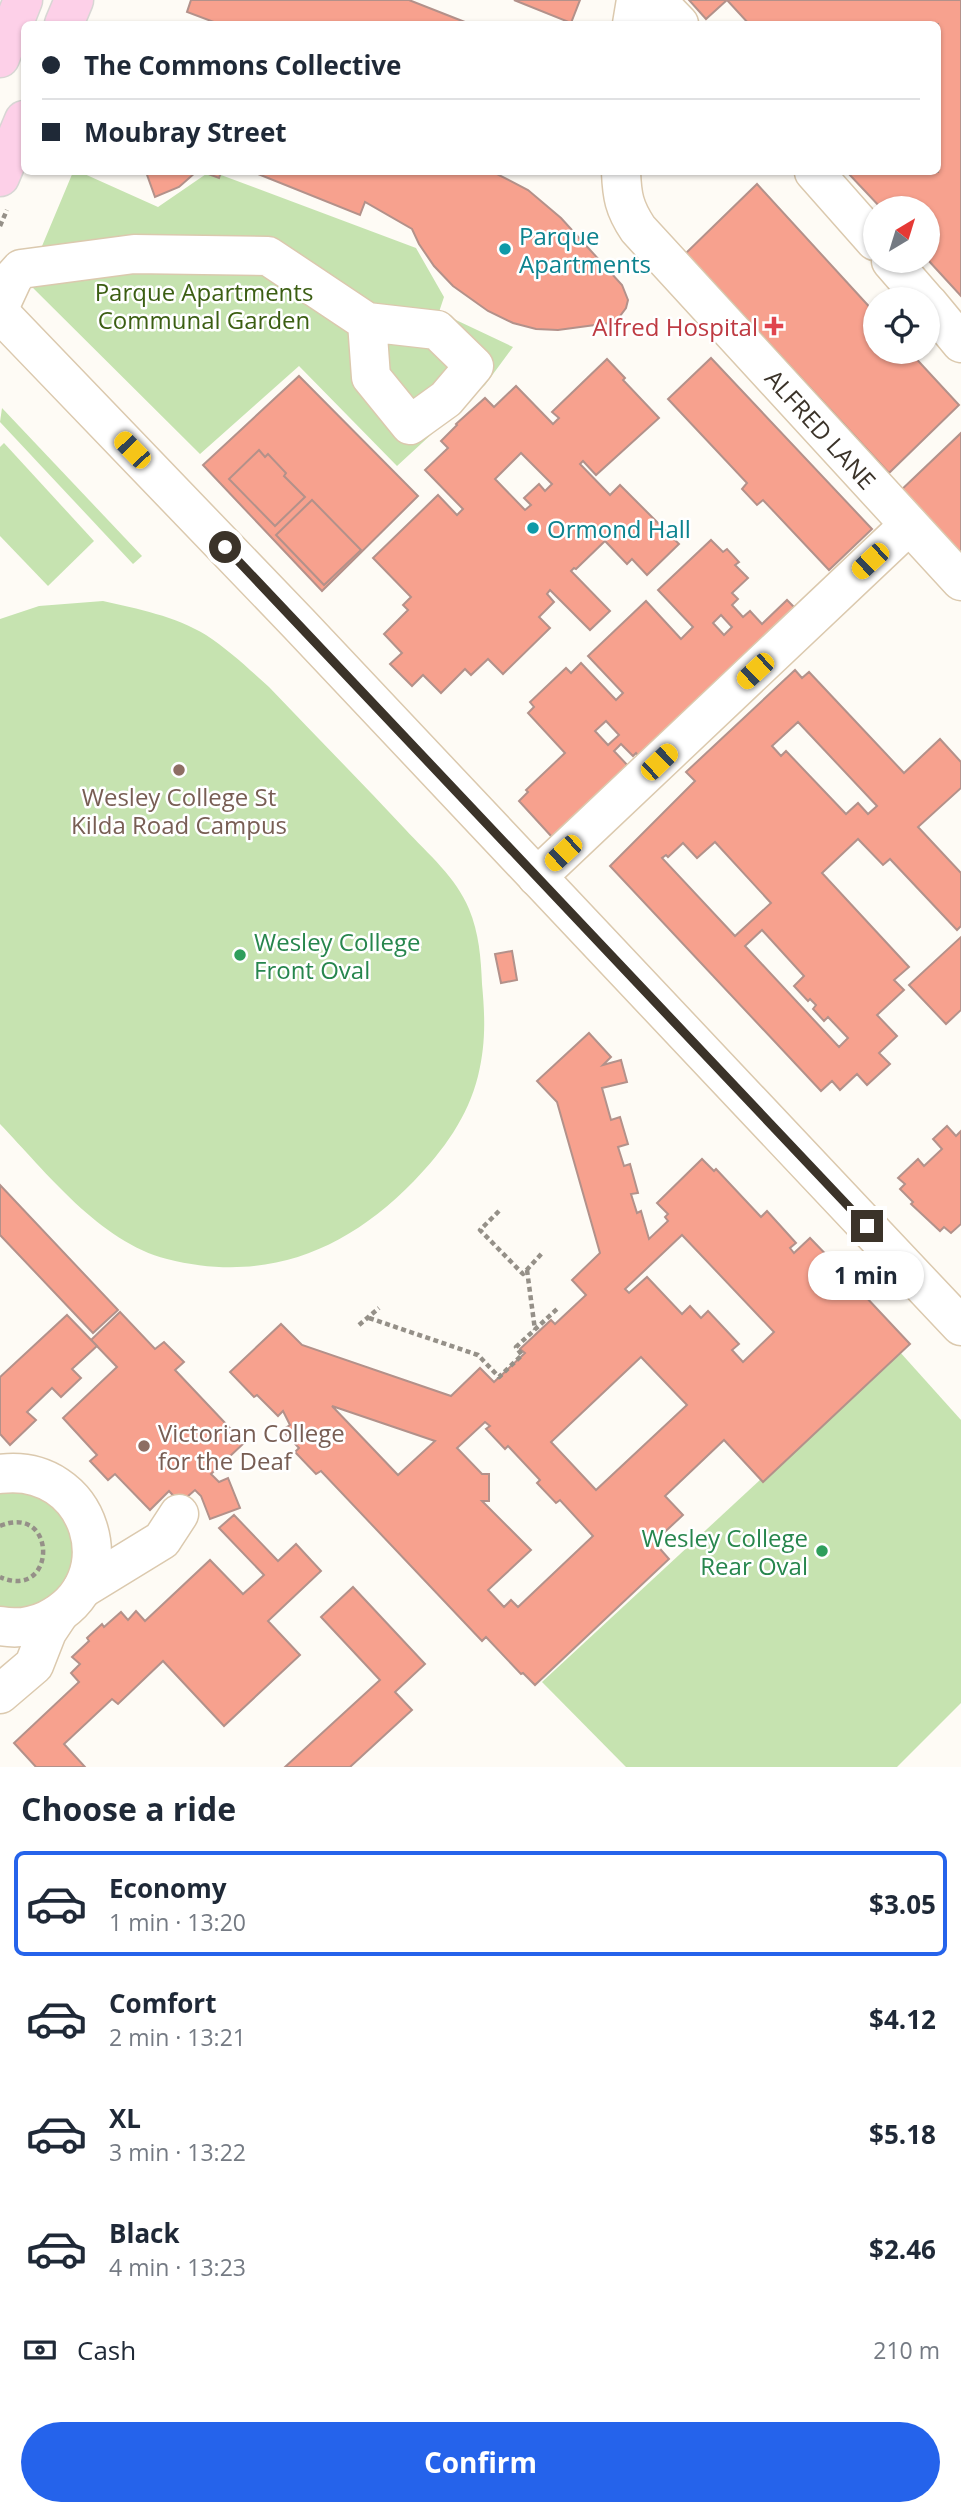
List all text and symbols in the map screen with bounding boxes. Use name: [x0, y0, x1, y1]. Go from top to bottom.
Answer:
text: The Commons Collective: [84, 47, 401, 83]
text: Moubray Street: [84, 114, 287, 150]
north arrow: [863, 196, 940, 273]
map controls: [863, 196, 940, 364]
place label: Parque Apartments: [519, 219, 651, 280]
marker: Parque Apartments: [497, 241, 513, 257]
park label: Parque Apartments Communal Garden: [95, 275, 313, 336]
button: locate: [863, 287, 940, 364]
place label: Alfred Hospital: [592, 310, 758, 343]
marker: Alfred Hospital: [764, 316, 784, 336]
street label: ALFRED LANE: [758, 362, 884, 496]
car: [110, 428, 155, 472]
place label: Ormond Hall: [547, 512, 691, 545]
marker: Ormond Hall: [525, 520, 541, 536]
route start: [209, 531, 241, 563]
car: [848, 539, 893, 583]
car: [733, 649, 778, 693]
car: [637, 740, 682, 784]
marker: Wesley College St Kilda Road Campus: [171, 762, 187, 778]
place label: Wesley College St Kilda Road Campus: [71, 780, 287, 841]
car: [541, 831, 586, 875]
place label: Wesley College Front Oval: [254, 925, 421, 986]
marker: Wesley College Front Oval: [232, 947, 248, 963]
route end: [851, 1210, 883, 1242]
callout: 1 min: [809, 1250, 925, 1300]
text: 1 min: [834, 1259, 898, 1291]
place label: Victorian College for the Deaf: [158, 1416, 345, 1477]
marker: Victorian College for the Deaf: [136, 1438, 152, 1454]
place label: Wesley College Rear Oval: [641, 1521, 808, 1582]
marker: Wesley College Rear Oval: [814, 1543, 830, 1559]
text: Choose a ride: [21, 1787, 236, 1830]
text: Economy: [109, 1870, 227, 1906]
icon: car: [25, 1872, 88, 1935]
text: $3.05: [869, 1886, 936, 1922]
text: 1 min · 13:20: [109, 1906, 246, 1938]
text: Comfort: [109, 1985, 216, 2021]
icon: car: [25, 1987, 88, 2050]
text: $4.12: [869, 2001, 936, 2037]
text: 2 min · 13:21: [109, 2021, 246, 2053]
text: XL: [109, 2100, 141, 2136]
icon: car: [25, 2102, 88, 2165]
text: $5.18: [869, 2116, 936, 2152]
text: 3 min · 13:22: [109, 2136, 246, 2168]
text: Black: [109, 2215, 180, 2251]
icon: car: [25, 2217, 88, 2280]
text: $2.46: [869, 2231, 936, 2267]
text: 4 min · 13:23: [109, 2251, 246, 2283]
icon: cash: [21, 2331, 59, 2369]
text: Cash: [77, 2332, 136, 2368]
text: 210 m: [873, 2334, 940, 2366]
button: Confirm: [21, 2422, 940, 2502]

